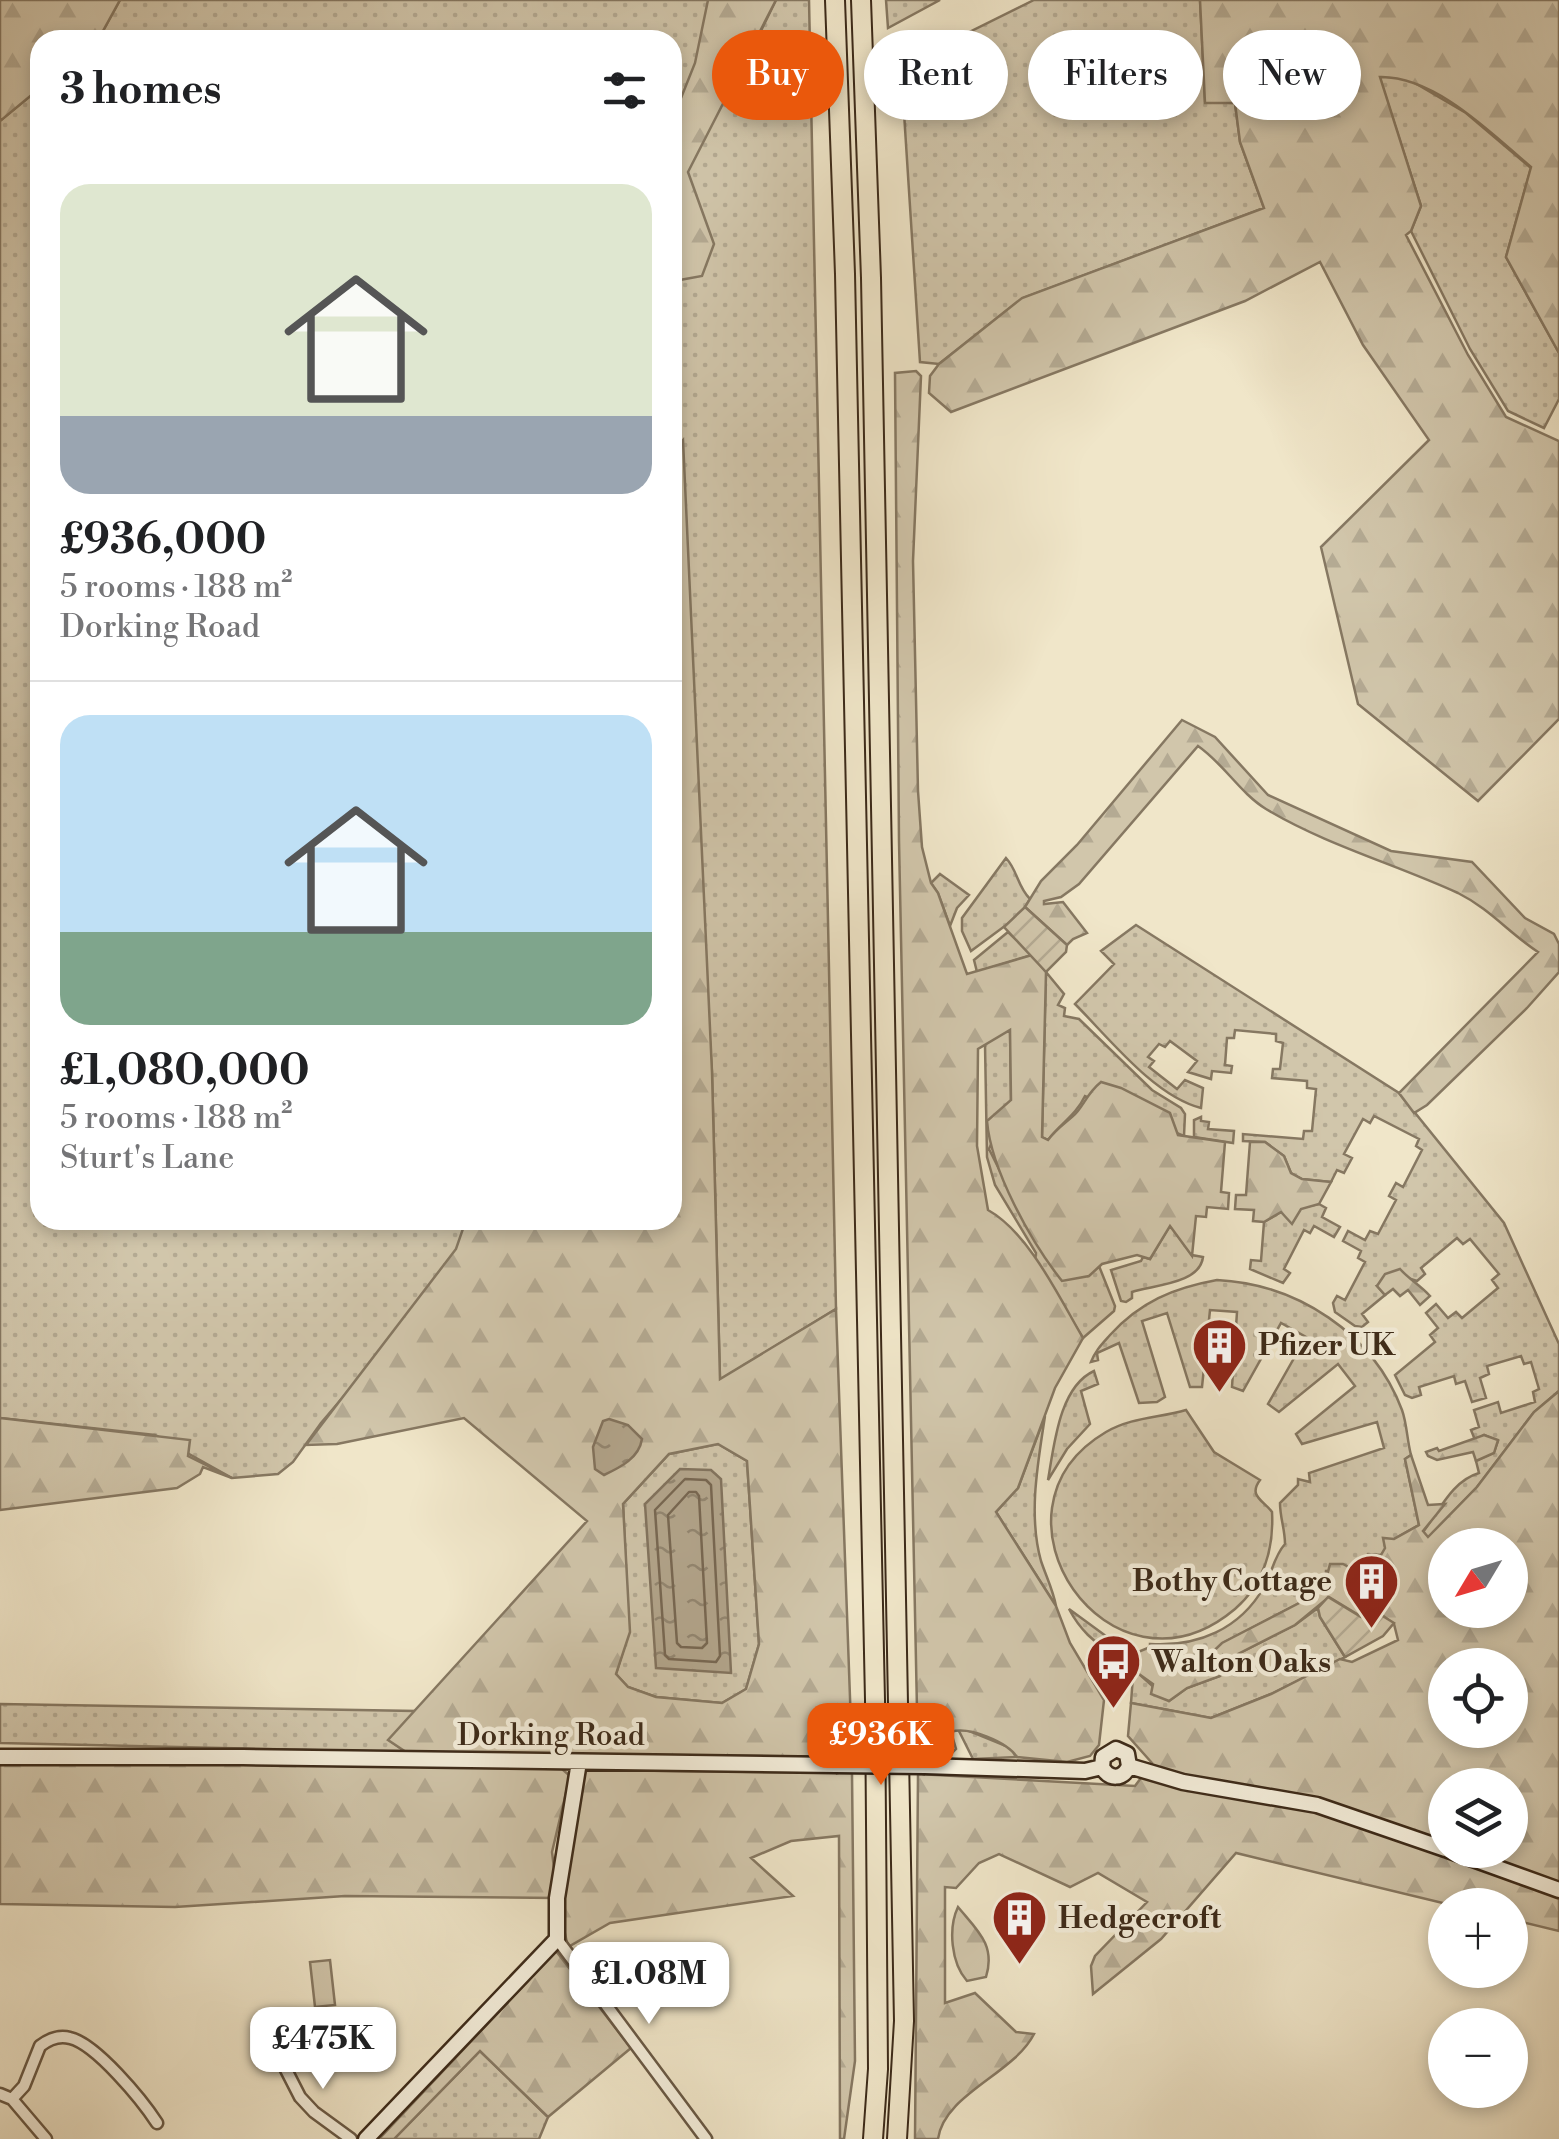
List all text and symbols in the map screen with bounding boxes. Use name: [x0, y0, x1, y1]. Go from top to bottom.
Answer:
chip: Buy: [712, 30, 844, 120]
chip: Rent: [864, 30, 1008, 120]
chip: Filters: [1028, 30, 1203, 120]
chip: New: [1223, 30, 1361, 120]
icon: filters: [597, 63, 652, 118]
text: 3 homes: [60, 64, 222, 117]
icon: home: [266, 249, 446, 429]
text: £936,000: [60, 514, 266, 567]
text: 5 rooms · 188 m²: [60, 567, 292, 607]
text: Dorking Road: [60, 607, 260, 647]
icon: home: [266, 780, 446, 960]
text: £1,080,000: [60, 1045, 309, 1098]
text: 5 rooms · 188 m²: [60, 1098, 292, 1138]
text: Sturt's Lane: [60, 1138, 234, 1178]
building icon: Pfizer UK: [1189, 1315, 1249, 1394]
place label: Pfizer UK: [1258, 1327, 1396, 1365]
north arrow: [1428, 1528, 1528, 1628]
map controls: [1428, 1528, 1528, 2108]
building icon: Bothy Cottage: [1341, 1551, 1401, 1630]
place label: Bothy Cottage: [1132, 1563, 1332, 1601]
bus stop icon: Walton Oaks: [1083, 1632, 1143, 1711]
place label: Walton Oaks: [1151, 1644, 1331, 1682]
button: locate: [1428, 1648, 1528, 1748]
pin: £936K: [811, 1703, 951, 1788]
text: £936K: [829, 1715, 933, 1755]
street label: Dorking Road: [457, 1717, 645, 1755]
button: layers: [1428, 1768, 1528, 1868]
building icon: Hedgecroft: [989, 1888, 1049, 1967]
button: +: [1428, 1888, 1528, 1988]
place label: Hedgecroft: [1058, 1900, 1221, 1938]
pin: £1.08M: [568, 1942, 730, 2027]
text: £1.08M: [591, 1954, 707, 1994]
pin: £475K: [253, 2007, 393, 2092]
button: −: [1428, 2008, 1528, 2108]
text: £475K: [272, 2019, 374, 2059]

